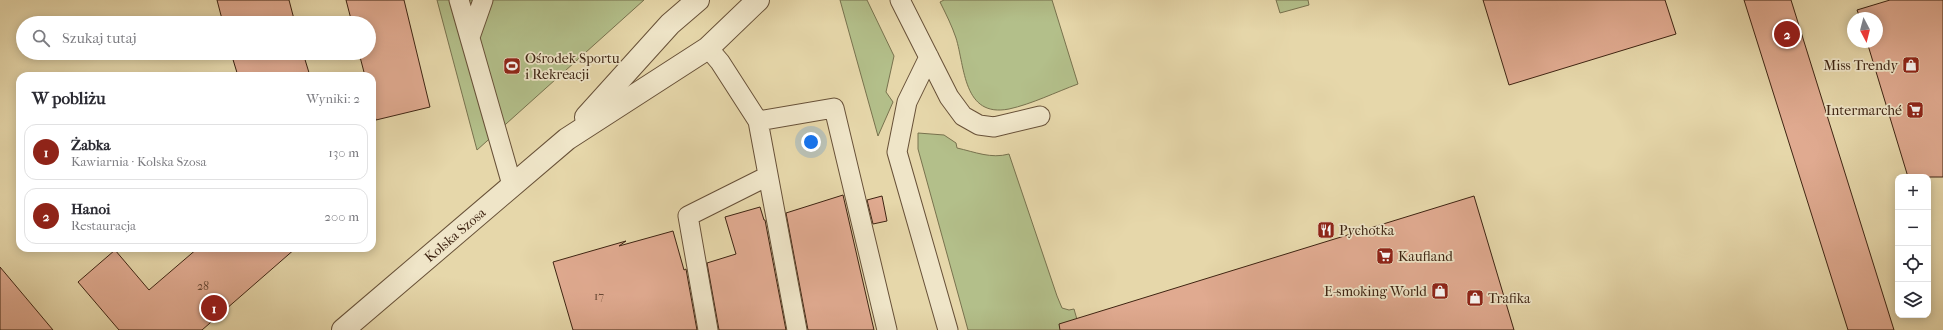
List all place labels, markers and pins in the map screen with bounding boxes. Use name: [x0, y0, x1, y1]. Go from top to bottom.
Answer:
pin: 2: [1774, 19, 1800, 49]
place label: Ośrodek Sportu i Rekreacji: [525, 50, 620, 83]
shop icon: Miss Trendy: [1901, 55, 1921, 75]
sports icon: Ośrodek Sportu i Rekreacji: [502, 56, 522, 76]
place label: Miss Trendy: [1823, 57, 1899, 74]
supermarket icon: Intermarché: [1905, 100, 1925, 120]
place label: Intermarché: [1826, 102, 1902, 119]
restaurant icon: Pychotka: [1316, 220, 1336, 240]
place label: Pychotka: [1339, 222, 1395, 239]
supermarket icon: Kaufland: [1375, 246, 1395, 266]
place label: Kaufland: [1398, 248, 1453, 265]
shop icon: E-smoking World: [1430, 281, 1450, 301]
place label: E-smoking World: [1324, 283, 1427, 300]
shop icon: Trafika: [1465, 288, 1485, 308]
place label: Trafika: [1488, 290, 1531, 307]
pin: 1: [201, 293, 227, 323]

